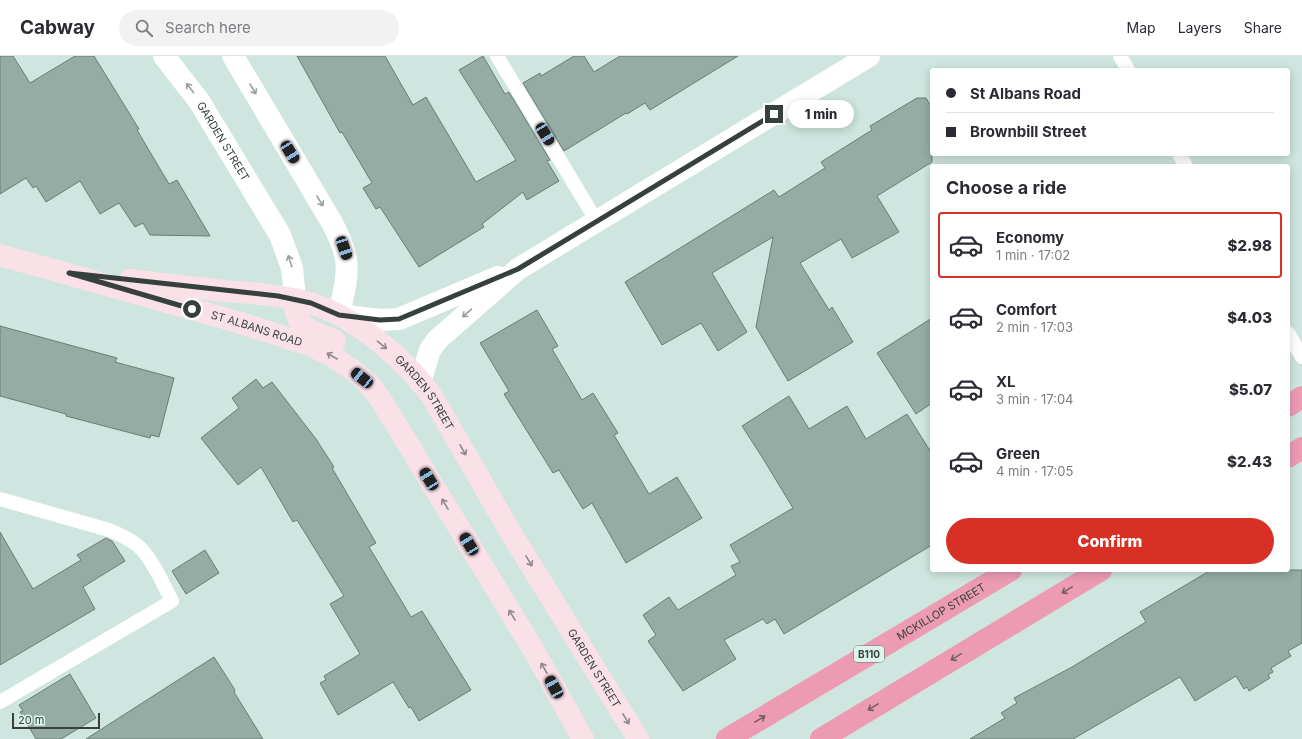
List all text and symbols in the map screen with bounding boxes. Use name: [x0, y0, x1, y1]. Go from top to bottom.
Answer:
search box: [119, 10, 399, 46]
text: Cabway: [20, 16, 95, 39]
icon: search: [133, 17, 155, 39]
text: Search here: [165, 18, 251, 37]
text: Map: [1127, 19, 1156, 36]
text: Layers: [1178, 19, 1222, 36]
text: Share: [1244, 19, 1282, 36]
one-way arrow: [186, 83, 194, 94]
one-way arrow: [249, 83, 257, 94]
text: St Albans Road: [970, 84, 1081, 103]
street label: GARDEN STREET: [194, 99, 253, 183]
callout: 1 min: [788, 100, 854, 128]
route end: [765, 105, 783, 123]
text: 1 min: [805, 106, 837, 122]
car: [534, 121, 556, 147]
text: Brownbill Street: [970, 122, 1086, 141]
car: [279, 139, 301, 165]
text: Choose a ride: [946, 177, 1067, 198]
one-way arrow: [316, 195, 324, 207]
icon: car: [948, 227, 984, 263]
text: Economy: [996, 228, 1064, 247]
car: [334, 235, 354, 261]
text: $2.98: [1228, 236, 1272, 255]
text: 1 min · 17:02: [996, 247, 1070, 263]
one-way arrow: [286, 254, 293, 267]
icon: car: [948, 299, 984, 335]
route start: [183, 300, 201, 318]
text: Comfort: [996, 300, 1057, 319]
street label: ST ALBANS ROAD: [209, 308, 304, 349]
one-way arrow: [462, 308, 472, 317]
text: $4.03: [1227, 308, 1272, 327]
text: 2 min · 17:03: [996, 319, 1073, 335]
one-way arrow: [377, 341, 388, 350]
one-way arrow: [326, 352, 338, 360]
street label: GARDEN STREET: [392, 352, 457, 432]
car: [349, 366, 375, 390]
icon: car: [948, 371, 984, 407]
text: XL: [996, 372, 1016, 391]
text: $5.07: [1229, 380, 1272, 399]
text: 3 min · 17:04: [996, 391, 1074, 407]
icon: car: [948, 443, 984, 479]
one-way arrow: [460, 444, 468, 456]
text: Green: [996, 444, 1040, 463]
text: $2.43: [1227, 452, 1272, 471]
text: 4 min · 17:05: [996, 463, 1073, 479]
car: [418, 466, 440, 492]
one-way arrow: [440, 498, 448, 510]
button: Confirm: [946, 518, 1274, 564]
car: [458, 531, 480, 557]
one-way arrow: [525, 555, 533, 567]
street label: MCKILLOP STREET: [894, 580, 988, 643]
one-way arrow: [1061, 587, 1073, 595]
one-way arrow: [508, 609, 516, 621]
street label: GARDEN STREET: [565, 626, 624, 710]
road number: B110: [854, 646, 884, 662]
one-way arrow: [950, 654, 962, 662]
one-way arrow: [539, 662, 547, 674]
car: [543, 674, 565, 700]
one-way arrow: [867, 704, 879, 712]
scale bar: [12, 711, 100, 730]
text: 20 m: [18, 713, 44, 727]
one-way arrow: [622, 713, 630, 725]
one-way arrow: [754, 715, 766, 723]

